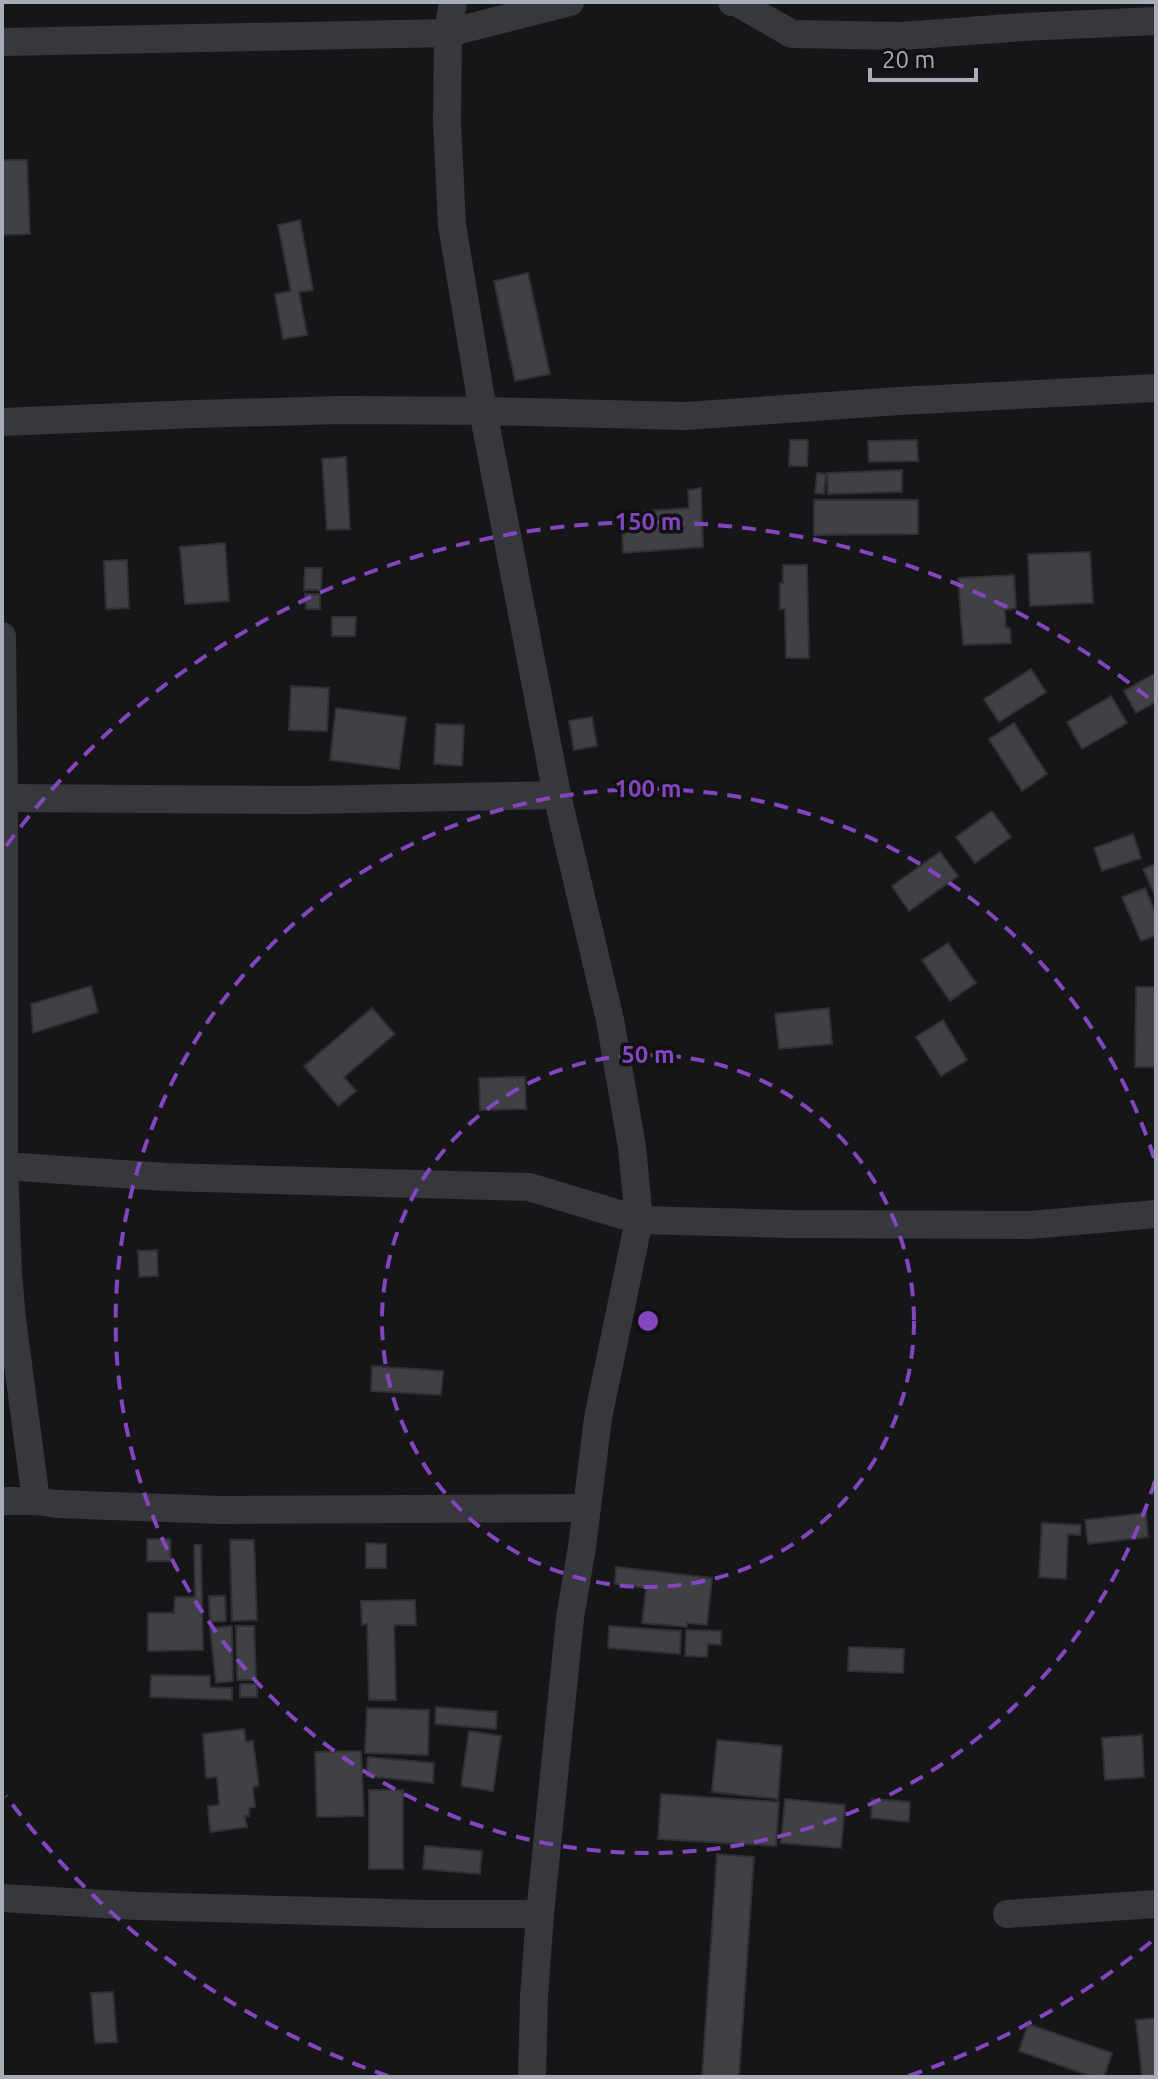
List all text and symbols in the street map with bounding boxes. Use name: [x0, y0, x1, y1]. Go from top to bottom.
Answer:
scale bar: [870, 32, 976, 82]
text: 20 m: [882, 46, 935, 73]
text: 150 m: [615, 508, 681, 535]
text: 100 m: [615, 775, 681, 802]
text: 50 m: [621, 1041, 675, 1068]
centre of rings: [634, 1307, 662, 1335]

